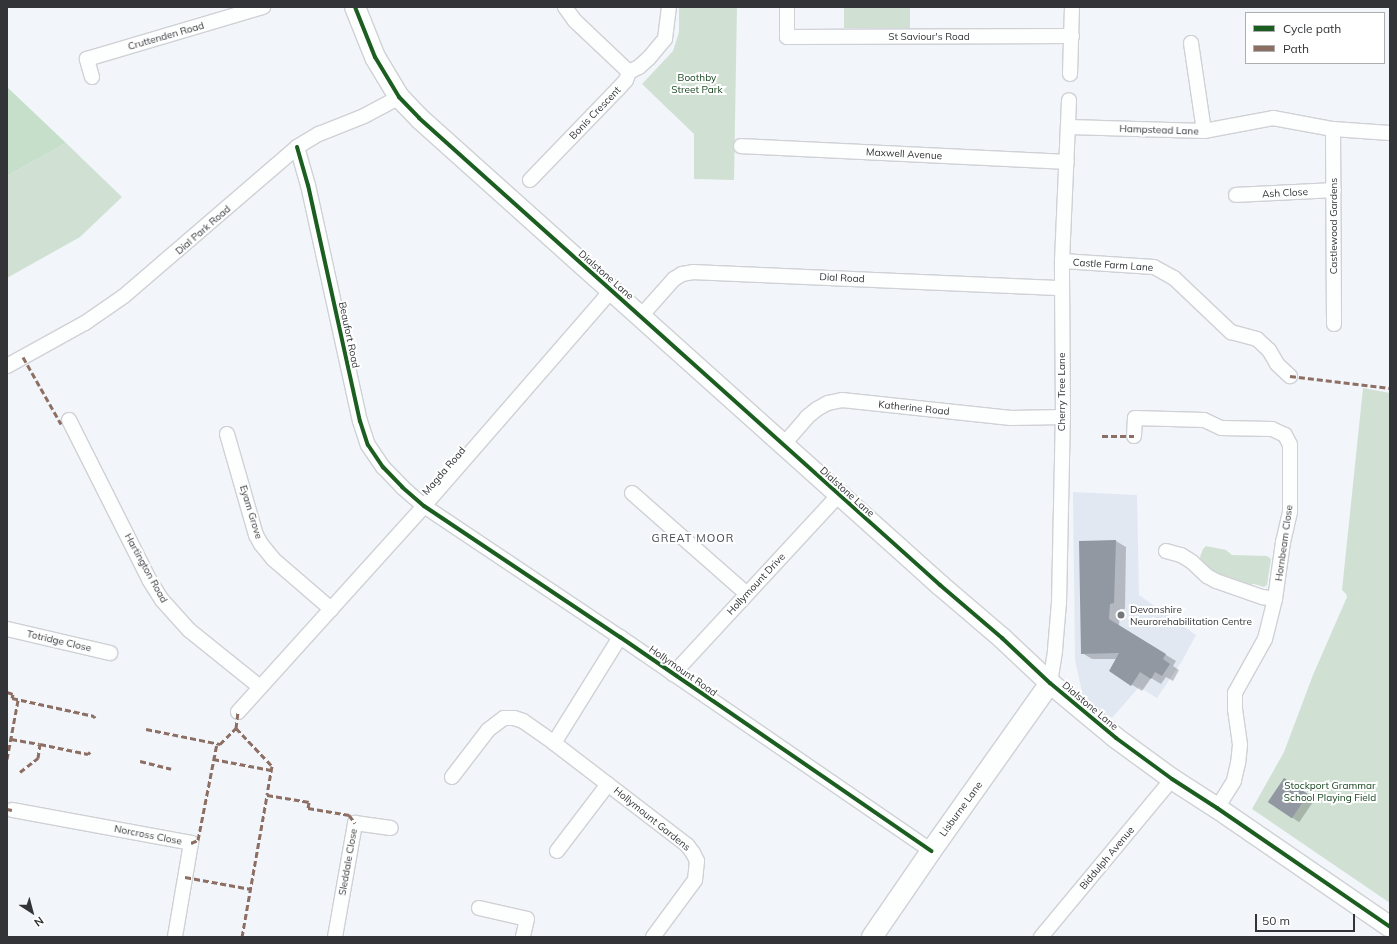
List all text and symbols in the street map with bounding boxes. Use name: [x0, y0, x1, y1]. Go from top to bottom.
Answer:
legend: [1245, 12, 1385, 64]
street label: Cruttenden Road: [126, 19, 206, 53]
text: Cycle path: [1283, 21, 1341, 36]
street label: St Saviour's Road: [888, 31, 970, 43]
text: Path: [1283, 41, 1309, 56]
park label: Boothby Street Park: [671, 71, 723, 94]
street label: Bonis Crescent: [567, 84, 623, 142]
street label: Hampstead Lane: [1119, 123, 1199, 137]
street label: Maxwell Avenue: [866, 146, 942, 162]
street label: Castlewood Gardens: [1328, 178, 1340, 274]
street label: Ash Close: [1262, 186, 1308, 200]
street label: Dial Park Road: [173, 203, 233, 257]
street label: Dialstone Lane: [576, 248, 636, 302]
street label: Castle Farm Lane: [1072, 256, 1154, 274]
street label: Dial Road: [819, 271, 865, 285]
street label: Beaufort Road: [336, 301, 362, 369]
street label: Cherry Tree Lane: [1056, 353, 1068, 431]
street label: Katherine Road: [878, 398, 950, 418]
street label: Magda Road: [420, 445, 468, 497]
street label: Dialstone Lane: [817, 464, 877, 520]
street label: Eyam Grove: [237, 484, 265, 540]
street label: Hornbeam Close: [1273, 504, 1295, 582]
street label: Hartington Road: [122, 531, 170, 605]
district label: GREAT MOOR: [652, 531, 734, 545]
street label: Hollymount Drive: [724, 551, 788, 617]
place label: Devonshire Neurorehabilitation Centre: [1130, 603, 1252, 626]
marker: Devonshire Neurorehabilitation Centre: [1115, 609, 1127, 621]
street label: Totridge Close: [26, 628, 92, 654]
street label: Hollymount Road: [647, 643, 719, 699]
street label: Dialstone Lane: [1060, 679, 1120, 733]
street label: Lisburne Lane: [937, 779, 985, 839]
park label: Stockport Grammar School Playing Field: [1284, 779, 1376, 802]
street label: Hollymount Gardens: [611, 785, 693, 853]
street label: Norcross Close: [113, 823, 183, 847]
street label: Biddulph Avenue: [1077, 824, 1137, 892]
street label: Sleddale Close: [336, 828, 360, 896]
north arrow: [12, 892, 52, 932]
scale bar: [1257, 906, 1357, 932]
text: 50 m: [1262, 913, 1290, 928]
text: N: [32, 914, 47, 930]

